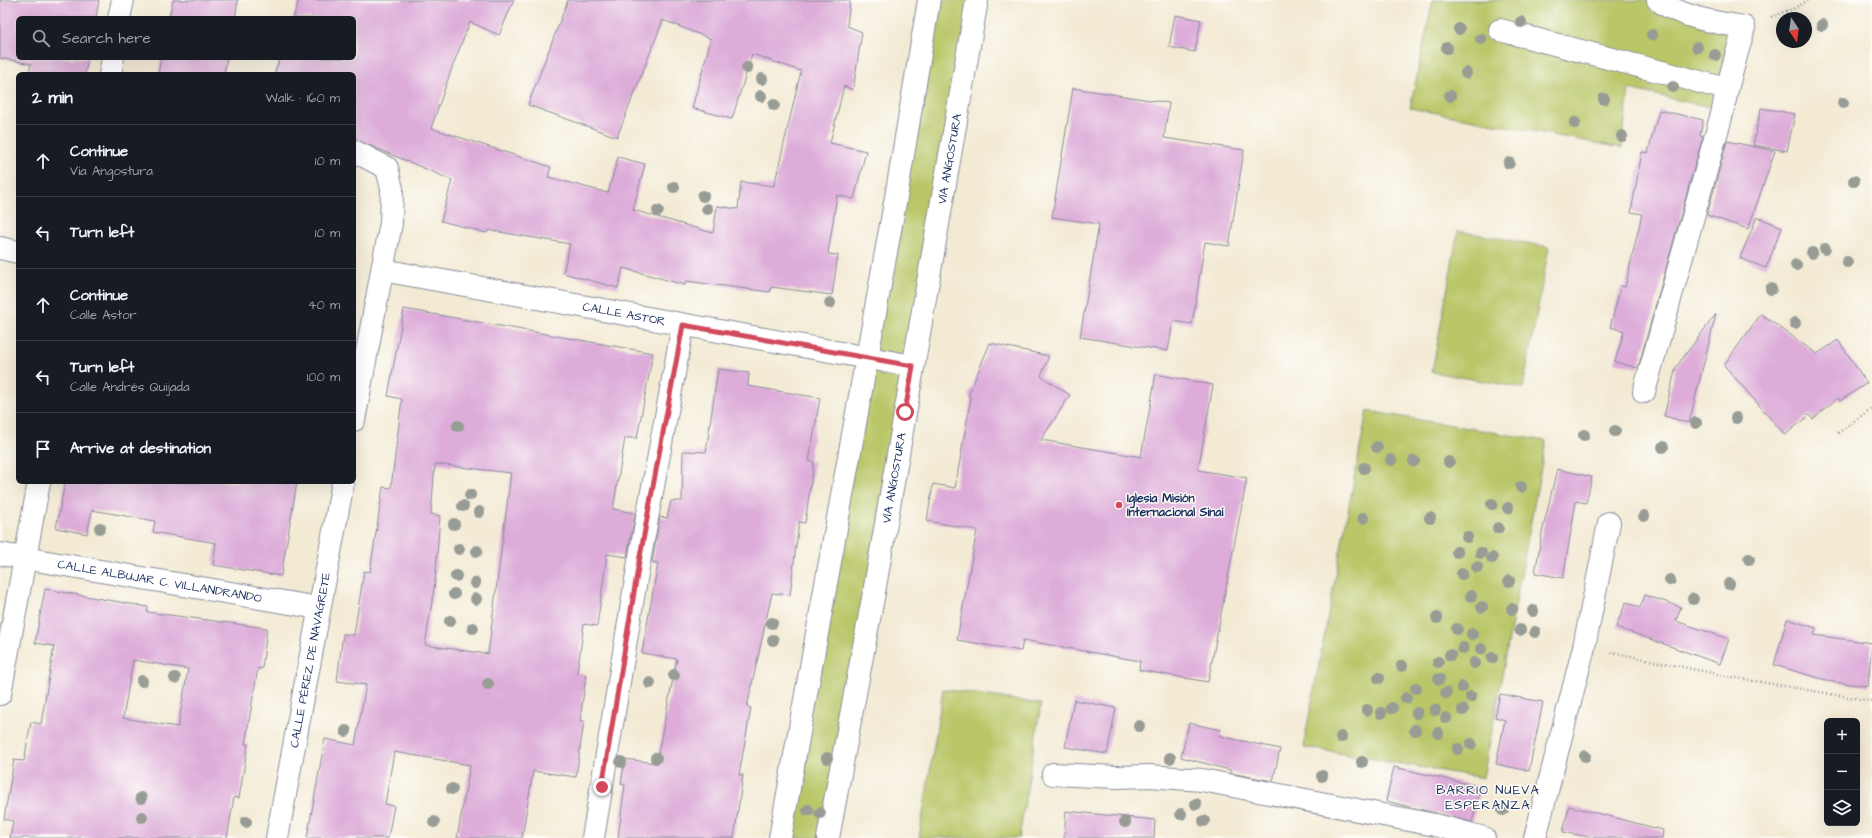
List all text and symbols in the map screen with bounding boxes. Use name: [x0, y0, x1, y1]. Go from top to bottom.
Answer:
north arrow: [1776, 12, 1812, 48]
search box: [16, 16, 356, 60]
icon: search: [30, 27, 52, 49]
text: Search here: [62, 28, 151, 49]
text: 2 min: [32, 86, 73, 110]
text: Walk · 160 m: [266, 89, 340, 107]
street label: VÍA ANGOSTURA: [933, 112, 966, 205]
text: Continue: [70, 141, 128, 162]
icon: ahead: [32, 150, 54, 172]
text: 10 m: [315, 152, 340, 170]
text: Vía Angostura: [70, 162, 153, 180]
icon: left: [32, 222, 54, 244]
text: Turn left: [70, 222, 134, 243]
text: 10 m: [315, 224, 340, 242]
text: Continue: [70, 285, 128, 306]
icon: ahead: [32, 294, 54, 316]
text: 40 m: [308, 296, 340, 314]
street label: CALLE ASTOR: [581, 298, 667, 330]
text: Calle Astor: [70, 306, 137, 324]
text: Turn left: [70, 357, 134, 378]
icon: left: [32, 366, 54, 388]
text: 100 m: [307, 368, 340, 386]
text: Calle Andrés Quijada: [70, 378, 190, 396]
route start: [896, 403, 914, 421]
street label: VÍA ANGOSTURA: [878, 431, 910, 525]
icon: arrive: [32, 438, 54, 460]
text: Arrive at destination: [70, 438, 211, 459]
place label: Iglesia Misión Internacional Sinaí: [1127, 490, 1224, 521]
marker: Iglesia Misión Internacional Sinaí: [1114, 500, 1124, 510]
street label: CALLE ALBUJAR C. VILLANDRANDO: [56, 555, 263, 607]
street label: CALLE PÉREZ DE NAVAGRETE: [285, 571, 335, 749]
map controls: [1824, 718, 1860, 826]
button: +: [1824, 718, 1860, 754]
button: −: [1824, 754, 1860, 790]
route end: [593, 778, 611, 796]
district label: BARRIO NUEVA ESPERANZA: [1436, 781, 1540, 814]
button: layers: [1824, 790, 1860, 826]

